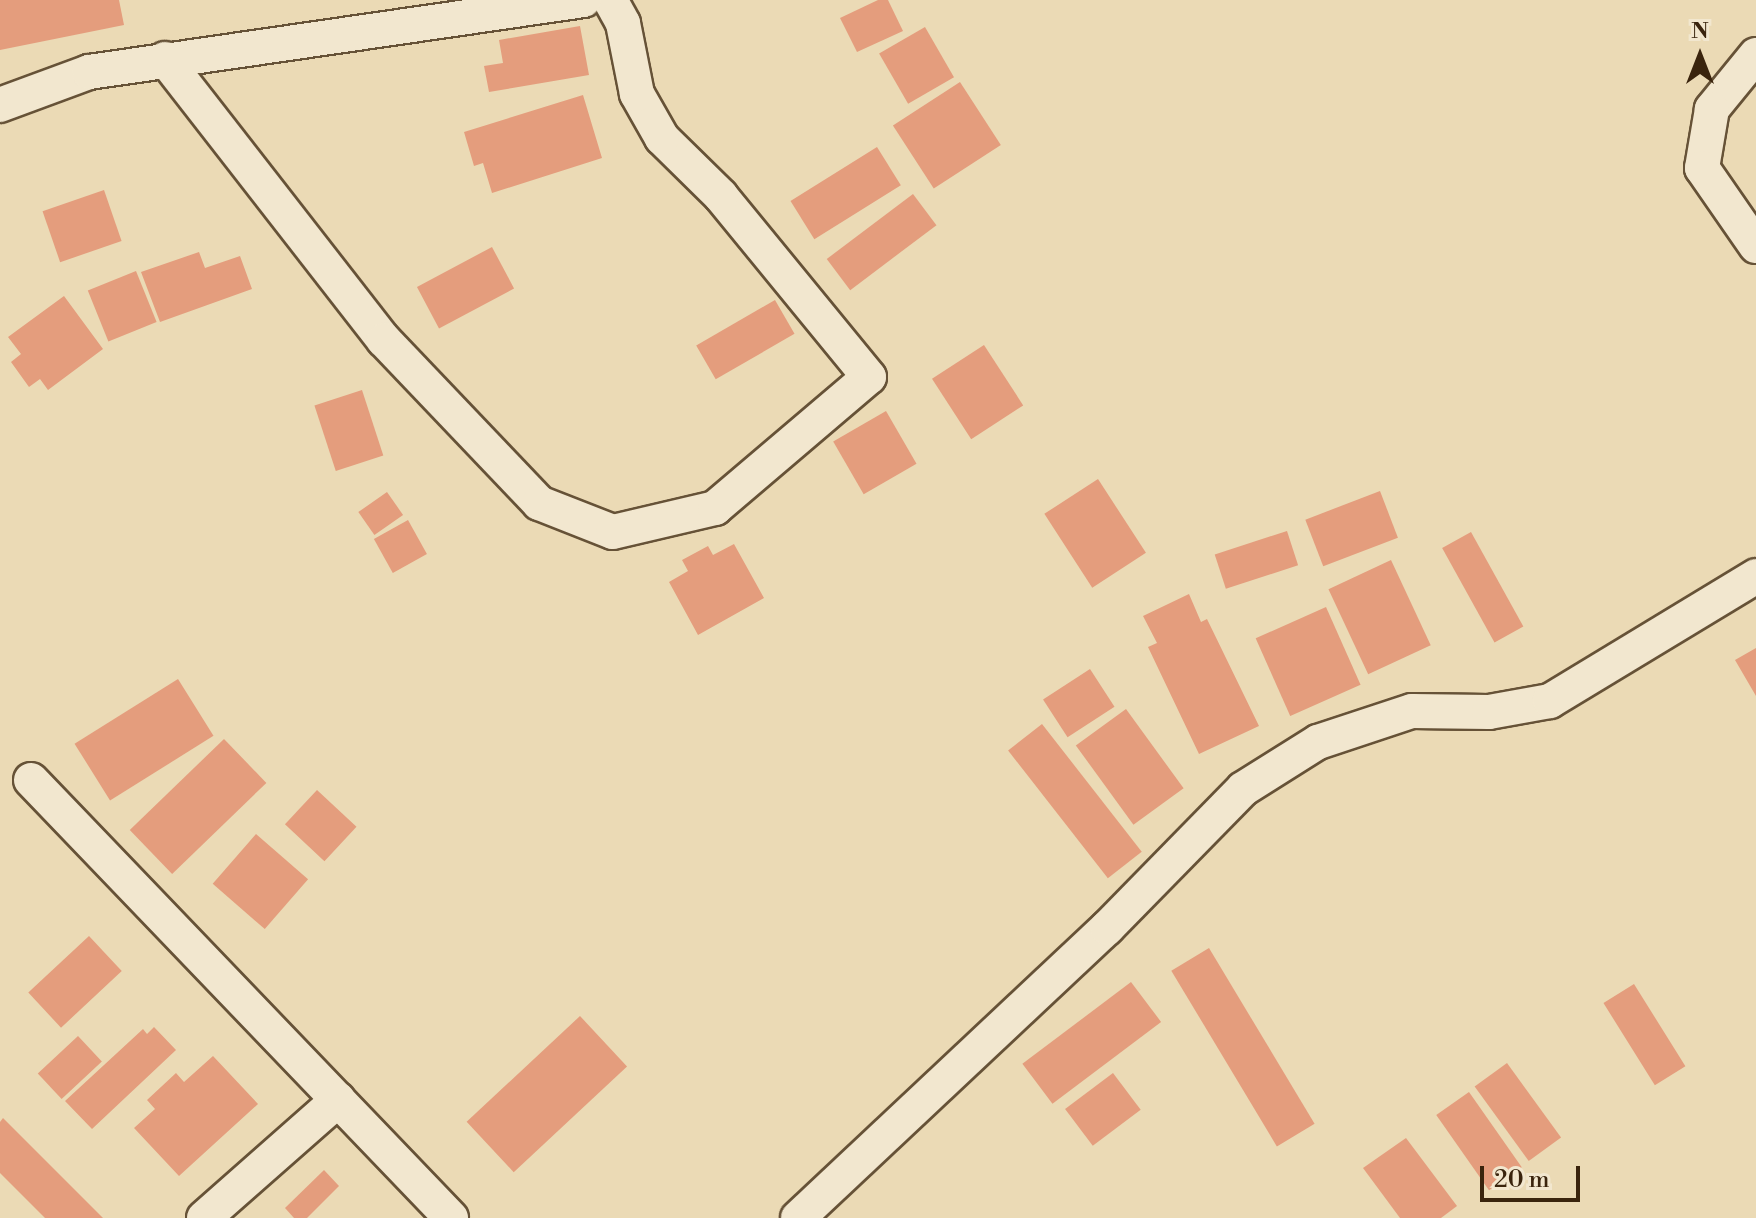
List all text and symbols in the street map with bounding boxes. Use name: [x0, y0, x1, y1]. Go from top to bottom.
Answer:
north arrow: [1660, 16, 1740, 96]
text: N: [1691, 18, 1709, 45]
scale bar: [1484, 1150, 1584, 1200]
text: 20 m: [1494, 1165, 1550, 1195]

